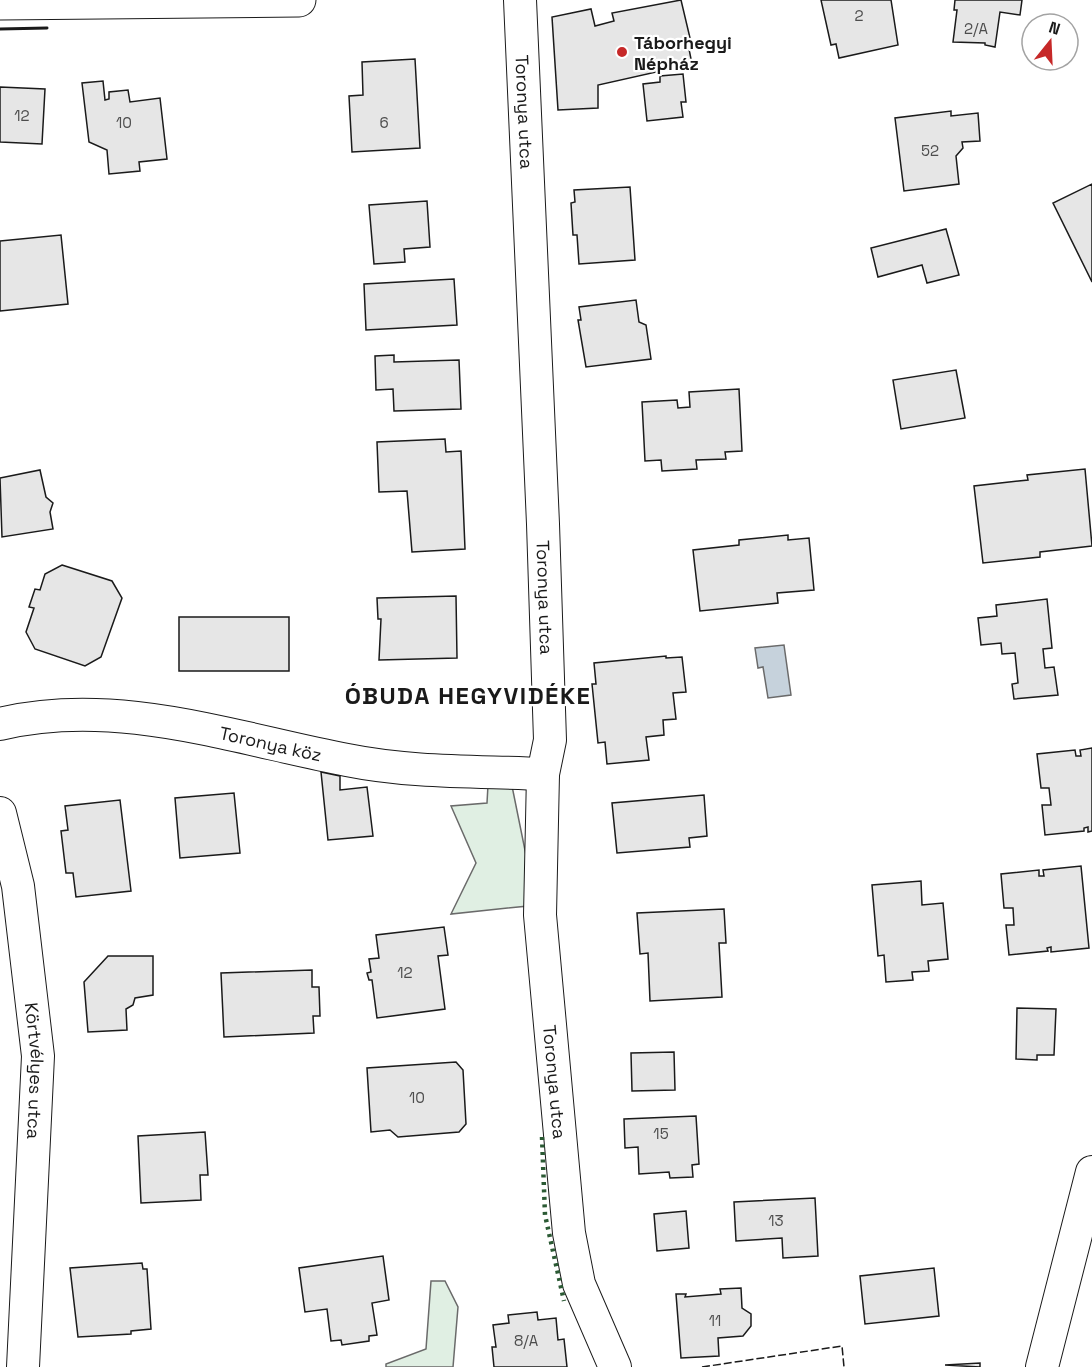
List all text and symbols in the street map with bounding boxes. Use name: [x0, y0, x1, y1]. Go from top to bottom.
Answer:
house number: 2: [854, 6, 864, 25]
north arrow: [1020, 12, 1080, 72]
text: N: [1046, 17, 1063, 40]
house number: 2/A: [964, 19, 989, 38]
place label: Táborhegyi Népház: [634, 31, 732, 75]
marker: Táborhegyi Népház: [615, 45, 629, 59]
street label: Toronya utca: [511, 54, 539, 170]
house number: 12: [14, 106, 30, 125]
house number: 10: [116, 113, 132, 132]
house number: 6: [379, 113, 389, 132]
house number: 52: [921, 141, 939, 160]
street label: Toronya utca: [532, 540, 559, 655]
district label: ÓBUDA HEGYVIDÉKE: [345, 680, 591, 711]
street label: Toronya köz: [218, 721, 324, 766]
house number: 12: [397, 963, 413, 982]
street label: Körtvélyes utca: [20, 1001, 50, 1140]
street label: Toronya utca: [539, 1024, 572, 1140]
house number: 10: [409, 1088, 425, 1107]
house number: 15: [653, 1124, 669, 1143]
house number: 13: [768, 1211, 784, 1230]
house number: 11: [709, 1311, 721, 1330]
house number: 8/A: [514, 1331, 539, 1350]

